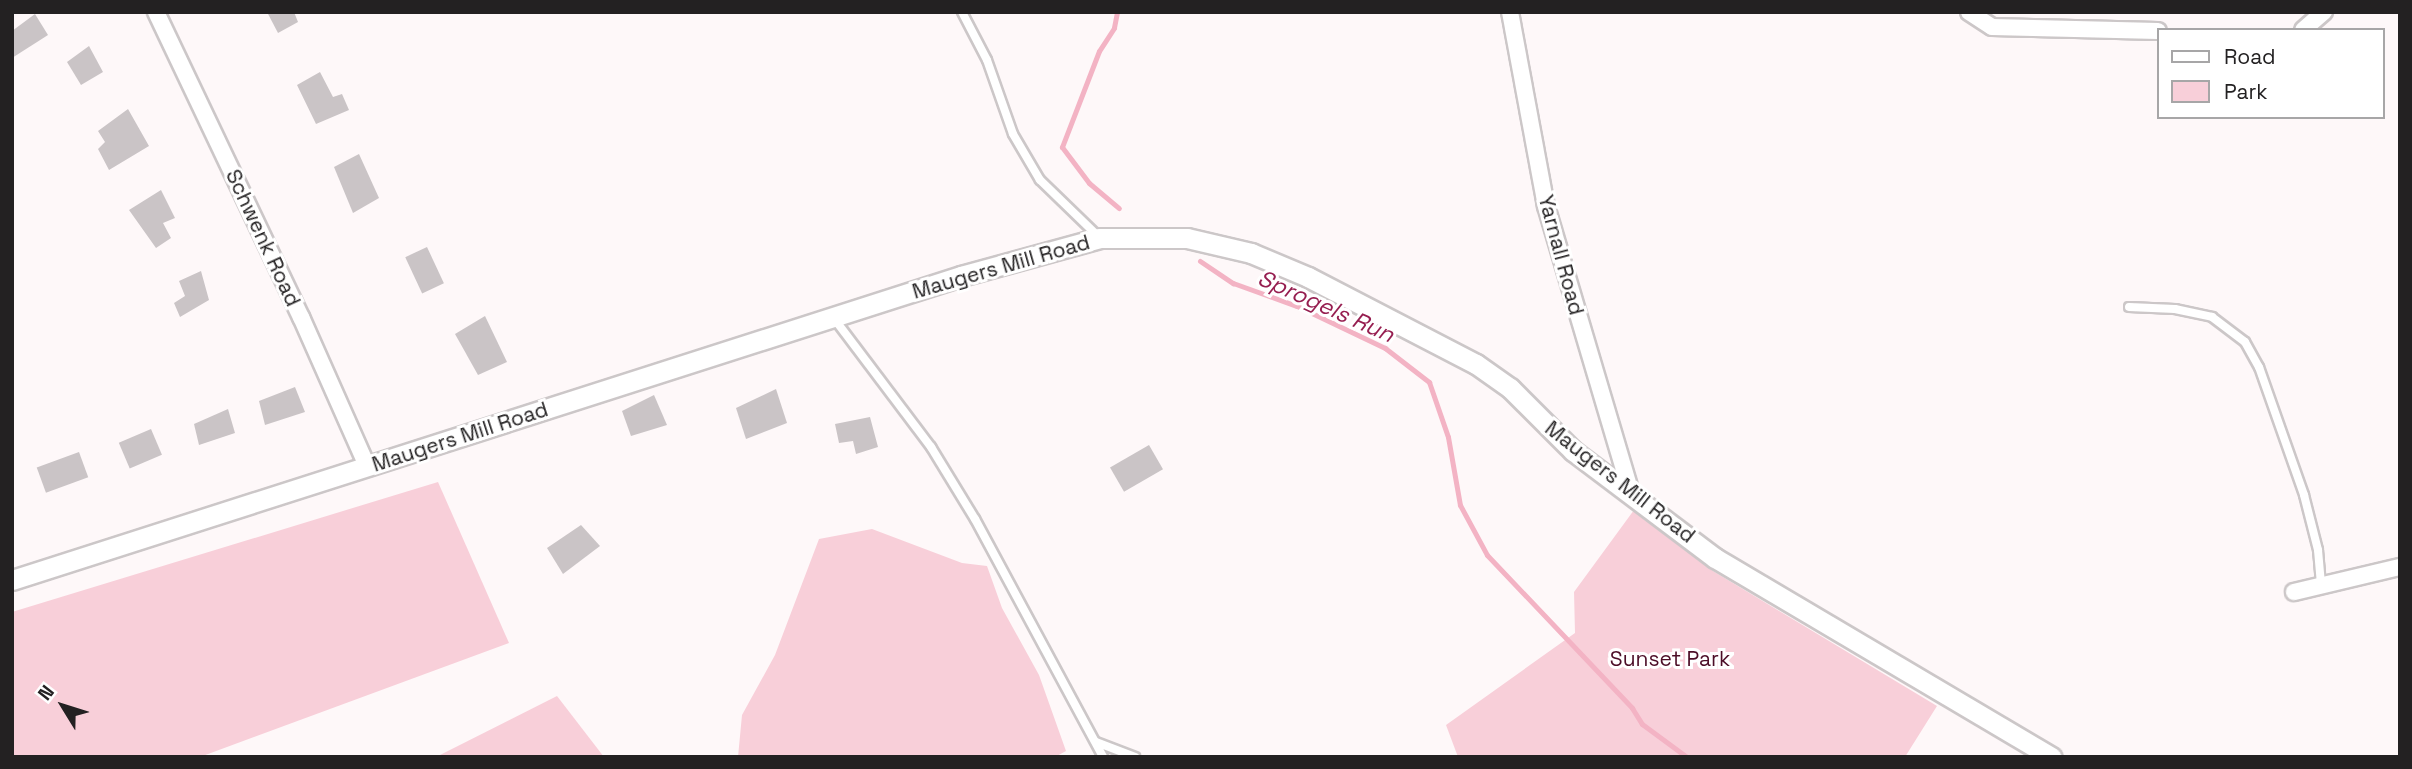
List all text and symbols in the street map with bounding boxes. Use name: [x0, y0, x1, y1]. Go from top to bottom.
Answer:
legend: [2156, 28, 2384, 119]
text: Road: [2224, 43, 2276, 70]
text: Park: [2224, 78, 2268, 105]
street label: Schwenk Road: [220, 165, 306, 311]
street label: Yarnall Road: [1533, 192, 1589, 318]
street label: Maugers Mill Road: [909, 230, 1093, 304]
water label: Sprogels Run: [1254, 264, 1398, 348]
street label: Maugers Mill Road: [369, 397, 551, 477]
street label: Maugers Mill Road: [1540, 416, 1700, 548]
park label: Sunset Park: [1610, 646, 1730, 672]
north arrow: [28, 671, 98, 741]
text: N: [32, 680, 60, 705]

